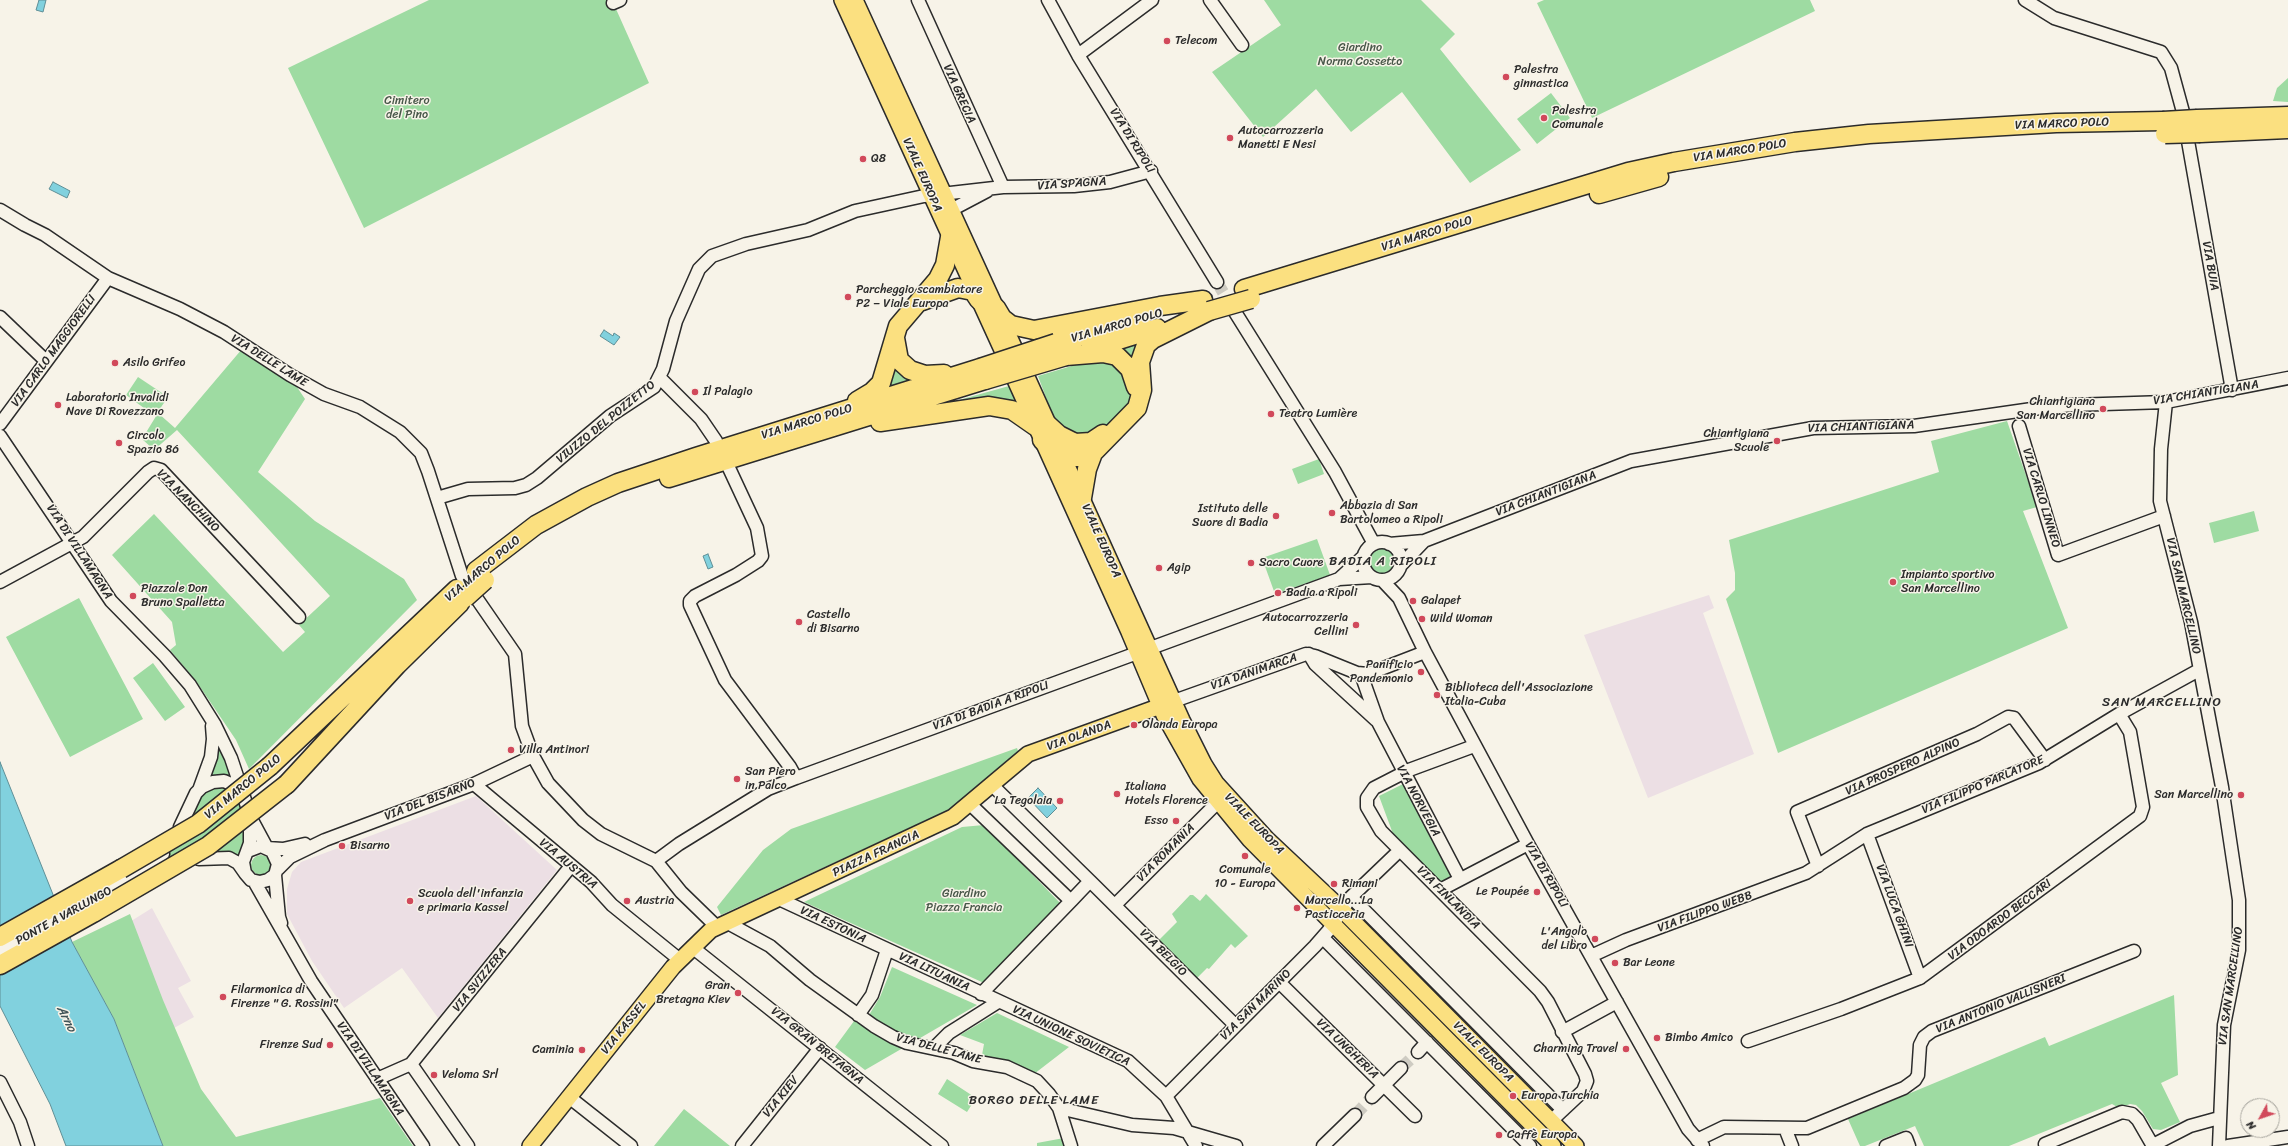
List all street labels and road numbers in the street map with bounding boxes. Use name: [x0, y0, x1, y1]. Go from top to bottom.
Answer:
street label: VIA GRECIA: [940, 62, 978, 126]
street label: VIA DI RIPOLI: [1106, 106, 1158, 176]
street label: VIA MARCO POLO: [2015, 115, 2109, 133]
street label: VIALE EUROPA: [899, 136, 945, 214]
street label: VIA MARCO POLO: [1692, 137, 1788, 165]
street label: VIA SPAGNA: [1037, 174, 1107, 194]
street label: VIA MARCO POLO: [1380, 213, 1474, 255]
street label: VIA BUIA: [2199, 240, 2221, 292]
street label: VIA CARLO MAGGIORELLI: [9, 292, 99, 410]
street label: VIA MARCO POLO: [1070, 306, 1164, 346]
street label: VIA DELLE LAME: [228, 332, 310, 390]
street label: VIUZZO DEL POZZETTO: [554, 378, 658, 466]
street label: VIA CHIANTIGIANA: [2152, 378, 2260, 408]
street label: VIA MARCO POLO: [760, 401, 854, 443]
street label: VIA CHIANTIGIANA: [1808, 418, 1914, 436]
street label: VIA CARLO LINNEO: [2019, 446, 2063, 550]
street label: VIA NANCHINO: [154, 467, 222, 535]
street label: VIA CHIANTIGIANA: [1494, 468, 1598, 520]
street label: VIA DI VILLAMAGNA: [43, 502, 115, 602]
street label: VIALE EUROPA: [1078, 502, 1124, 580]
street label: VIA MARCO POLO: [442, 533, 524, 605]
street label: VIA SAN MARCELLINO: [2163, 536, 2203, 656]
street label: VIA DANIMARCA: [1209, 651, 1299, 693]
street label: VIA DI BADIA A RIPOLI: [931, 678, 1051, 734]
street label: VIA OLANDA: [1045, 718, 1113, 754]
street label: VIA PROSPERO ALPINO: [1843, 735, 1963, 799]
street label: VIA MARCO POLO: [202, 752, 284, 822]
street label: VIA FILIPPO PARLATORE: [1920, 753, 2046, 817]
street label: VIA NORVEGIA: [1393, 763, 1443, 839]
street label: VIA DEL BISARNO: [383, 776, 477, 824]
street label: VIALE EUROPA: [1221, 790, 1287, 858]
street label: VIA ROMANIA: [1134, 821, 1198, 885]
street label: PIAZZA FRANCIA: [830, 828, 922, 880]
street label: VIA AUSTRIA: [536, 836, 600, 892]
street label: VIA DI RIPOLI: [1521, 839, 1571, 911]
street label: VIA LUCA GHINI: [1872, 862, 1916, 950]
street label: VIA FINLANDIA: [1414, 864, 1482, 932]
street label: VIA ODOARDO BECCARI: [1945, 876, 2055, 964]
street label: PONTE A VARLUNGO: [13, 884, 115, 948]
street label: VIA FILIPPO WEBB: [1656, 888, 1754, 936]
street label: VIA ESTONIA: [798, 903, 868, 947]
street label: VIA BELGIO: [1136, 926, 1190, 980]
street label: VIA SAN MARCELLINO: [2216, 926, 2246, 1046]
street label: VIA SVIZZERA: [450, 945, 510, 1015]
street label: VIA LITUANIA: [896, 949, 972, 995]
street label: VIA SAN MARINO: [1217, 966, 1295, 1044]
street label: VIA ANTONIO VALLISNERI: [1934, 971, 2068, 1037]
street label: VIA KASSEL: [598, 999, 650, 1057]
street label: VIA UNIONE SOVIETICA: [1010, 1003, 1132, 1069]
street label: VIA GRAN BRETAGNA: [768, 1004, 866, 1088]
street label: VIA UNGHERIA: [1313, 1016, 1381, 1082]
street label: VIA DI VILLAMAGNA: [333, 1019, 407, 1119]
street label: VIALE EUROPA: [1450, 1019, 1516, 1085]
street label: VIA DELLE LAME: [895, 1031, 983, 1067]
street label: VIA KIEV: [760, 1074, 802, 1120]

